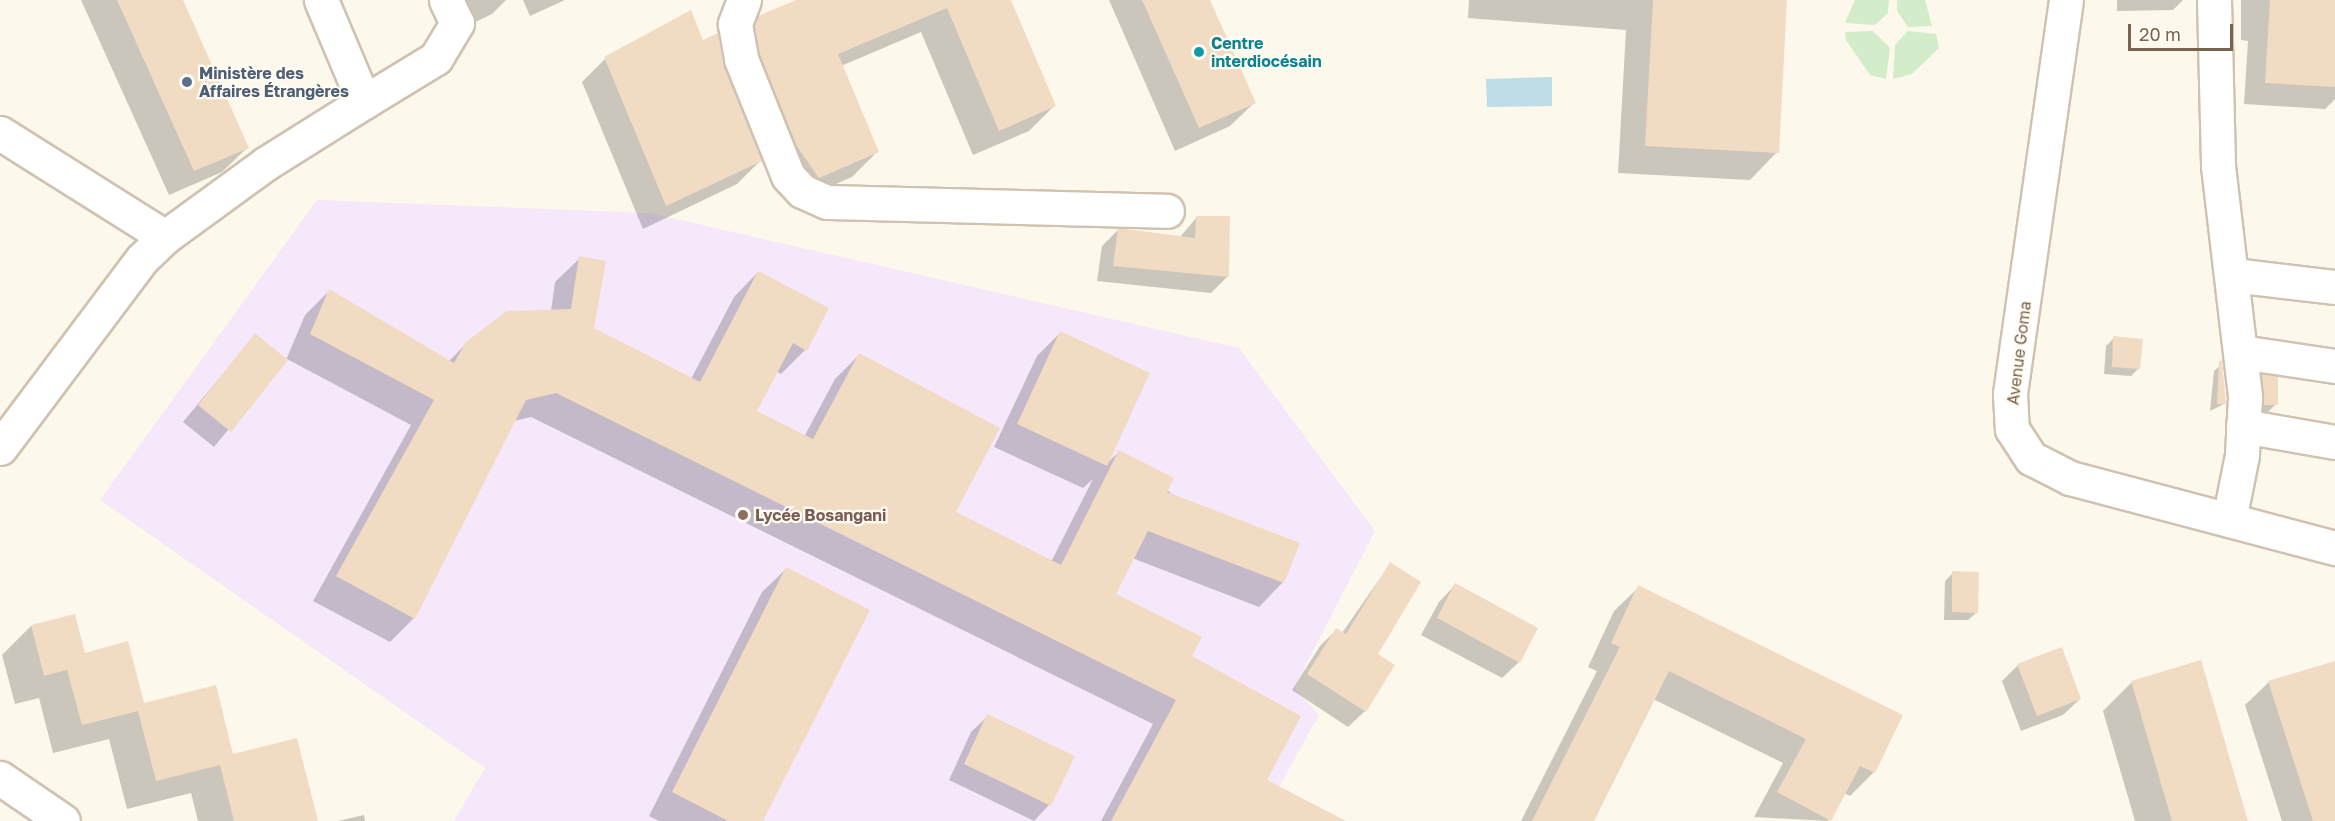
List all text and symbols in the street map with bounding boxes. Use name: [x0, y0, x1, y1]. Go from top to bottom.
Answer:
scale bar: [2131, 12, 2236, 50]
text: 20 m: [2139, 23, 2181, 45]
place label: Centre interdiocésain: [1211, 33, 1322, 71]
marker: Centre interdiocésain: [1192, 45, 1206, 59]
place label: Ministère des Affaires Étrangères: [199, 63, 349, 101]
marker: Ministère des Affaires Étrangères: [180, 75, 194, 89]
street label: Avenue Goma: [2003, 300, 2035, 406]
place label: Lycée Bosangani: [755, 505, 886, 525]
marker: Lycée Bosangani: [736, 508, 750, 522]

